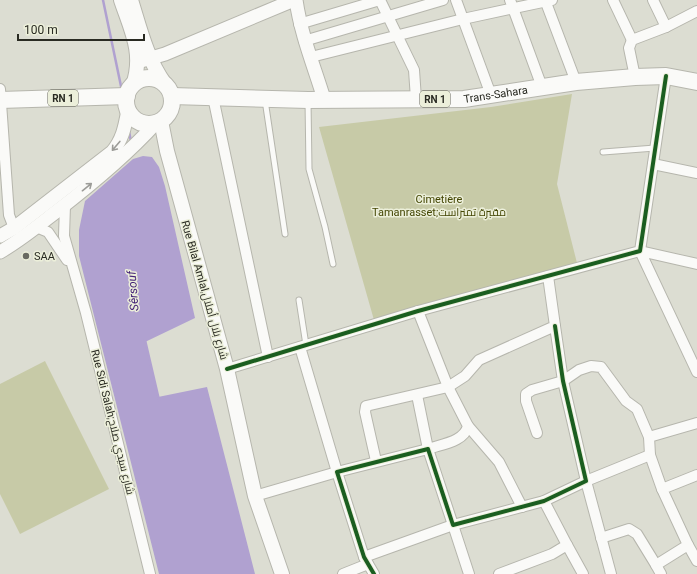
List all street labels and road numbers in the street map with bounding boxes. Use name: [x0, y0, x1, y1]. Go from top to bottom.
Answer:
street label: Trans-Sahara: [463, 83, 529, 106]
road number: RN 1: [48, 90, 78, 106]
road number: RN 1: [420, 91, 450, 107]
street label: Rue Bilal Amlal,شارع بلال أملال: [177, 219, 232, 362]
street label: Rue Sidi Salah;شارع سيدي صلاح: [86, 348, 137, 497]

